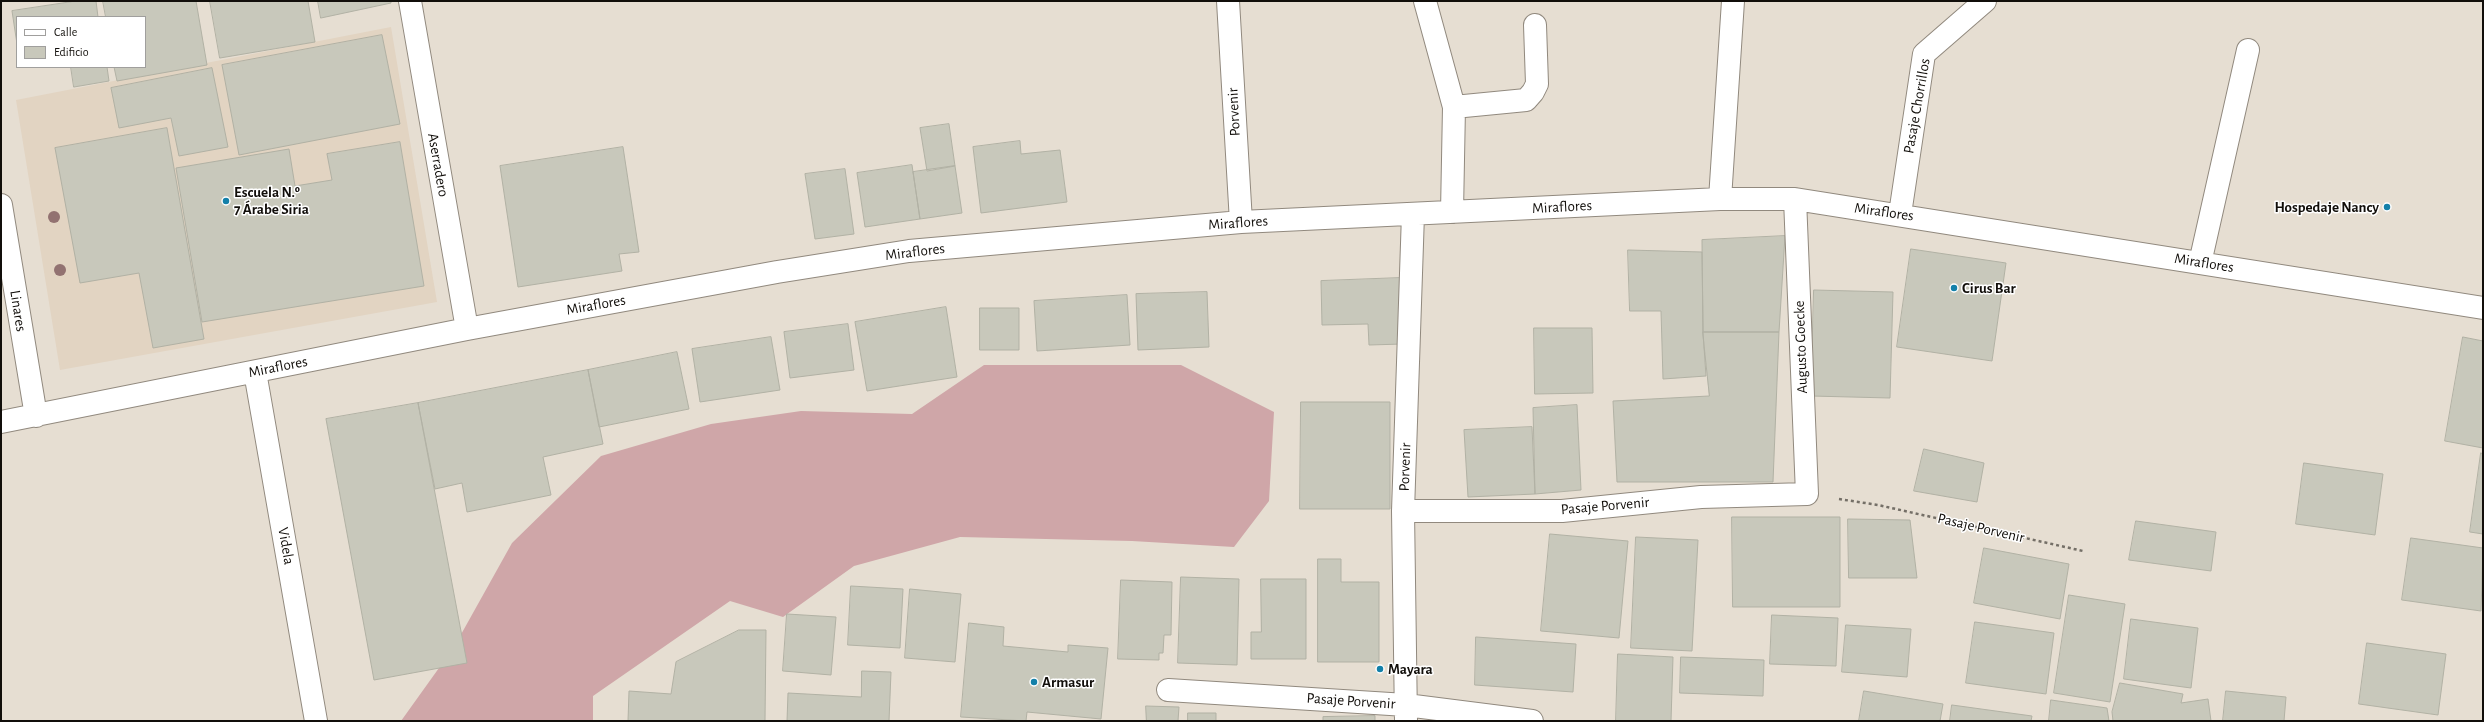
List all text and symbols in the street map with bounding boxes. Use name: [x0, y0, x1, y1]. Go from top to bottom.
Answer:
legend: [16, 16, 146, 68]
text: Calle: [54, 26, 77, 38]
text: Edificio: [54, 46, 89, 58]
street label: Pasaje Chorrillos: [1900, 57, 1934, 155]
street label: Porvenir: [1224, 87, 1244, 137]
street label: Aserradero: [424, 132, 452, 198]
place label: Escuela N.º 7 Árabe Siria: [234, 183, 309, 218]
marker: Escuela N.º 7 Árabe Siria: [221, 196, 231, 206]
street label: Miraflores: [1532, 196, 1592, 218]
place label: Hospedaje Nancy: [2274, 198, 2379, 216]
street label: Miraflores: [1853, 199, 1915, 225]
marker: Hospedaje Nancy: [2382, 202, 2392, 212]
street label: Miraflores: [1207, 212, 1269, 234]
street label: Miraflores: [884, 239, 946, 265]
street label: Miraflores: [2173, 249, 2235, 277]
place label: Cirus Bar: [1962, 279, 2016, 297]
marker: Cirus Bar: [1949, 283, 1959, 293]
street label: Linares: [6, 289, 30, 333]
street label: Miraflores: [565, 291, 627, 319]
street label: Augusto Goecke: [1790, 300, 1812, 394]
street label: Miraflores: [247, 352, 309, 382]
street label: Porvenir: [1395, 442, 1415, 492]
street label: Pasaje Porvenir: [1560, 493, 1650, 519]
street label: Pasaje Porvenir: [1936, 509, 2026, 547]
street label: Videla: [274, 526, 298, 566]
place label: Mayara: [1388, 660, 1433, 678]
marker: Mayara: [1375, 664, 1385, 674]
place label: Armasur: [1042, 673, 1094, 691]
marker: Armasur: [1029, 677, 1039, 687]
street label: Pasaje Porvenir: [1306, 689, 1396, 713]

